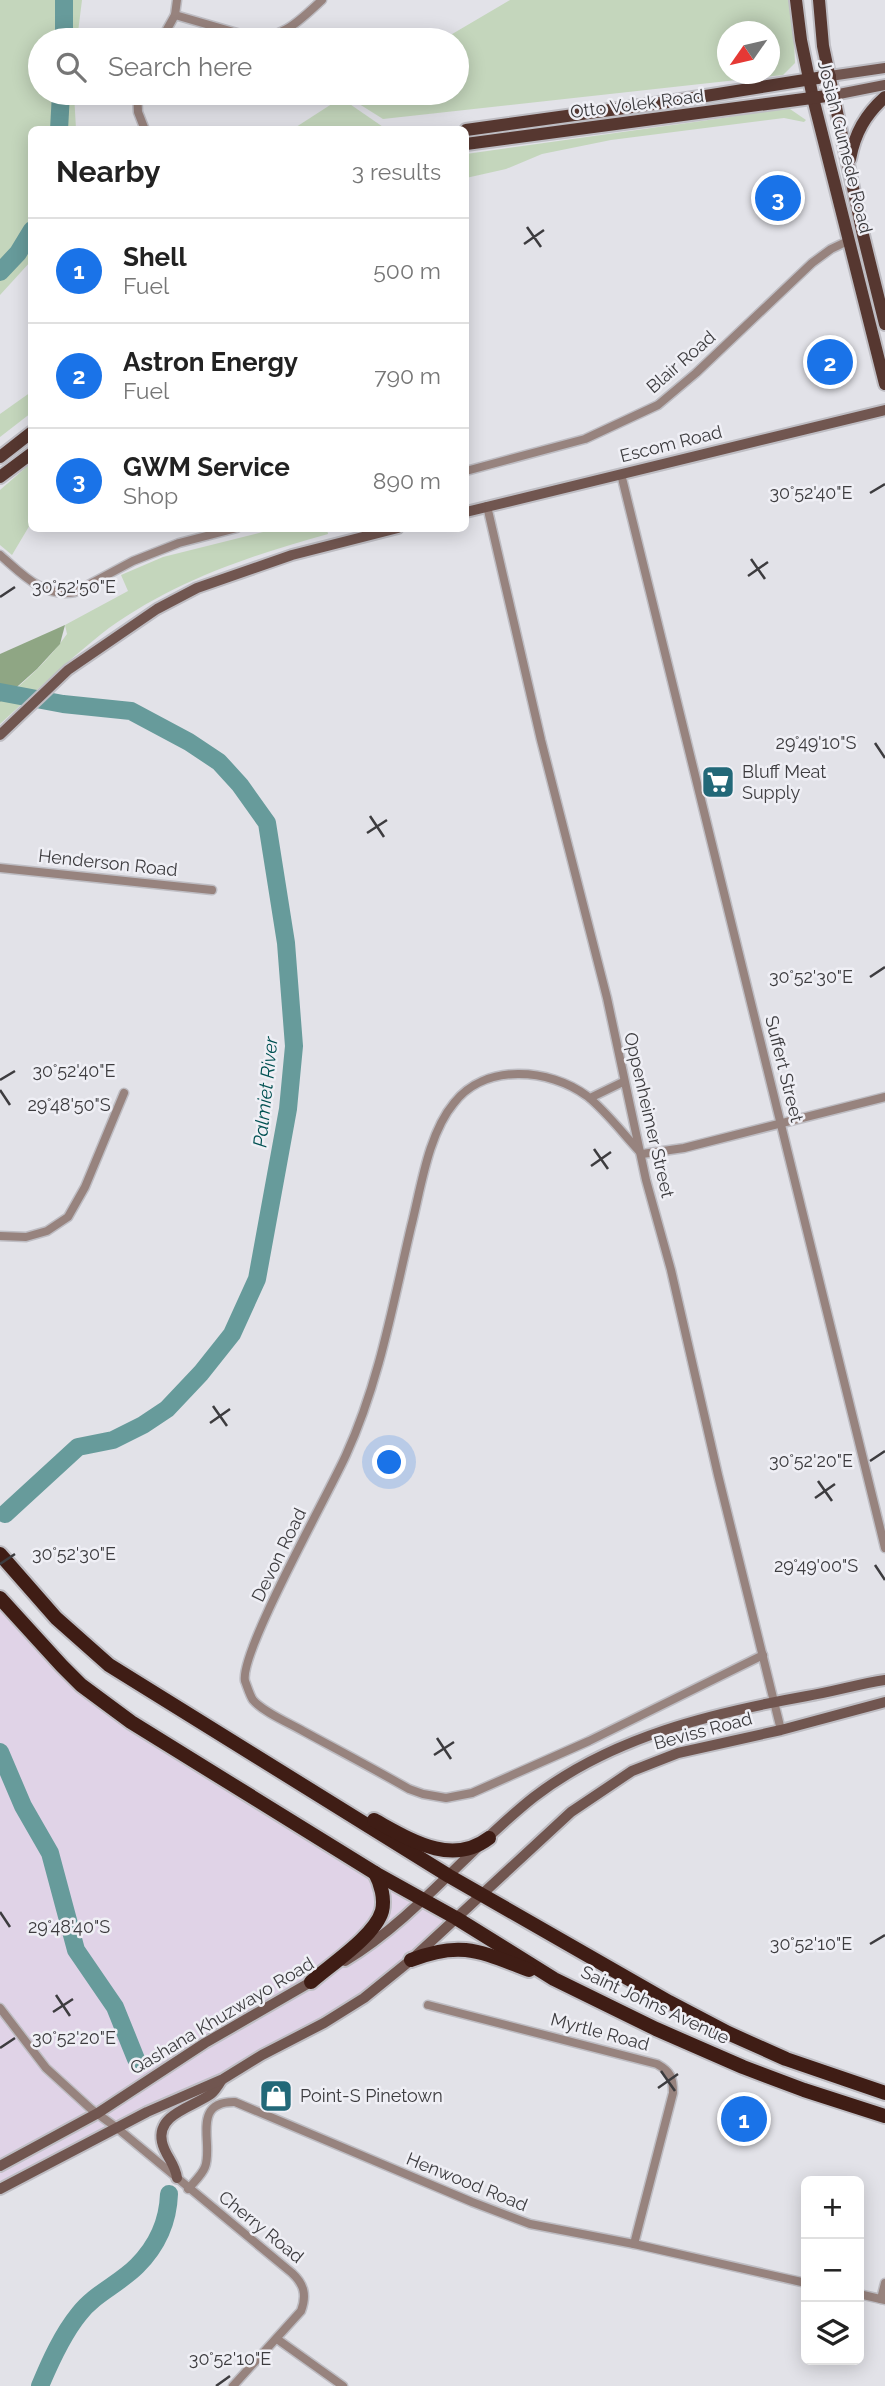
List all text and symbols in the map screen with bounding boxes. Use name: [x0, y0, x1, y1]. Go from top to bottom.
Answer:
north arrow: [717, 21, 780, 84]
search box: [28, 28, 469, 105]
icon: search: [52, 48, 90, 86]
text: Search here: [108, 52, 252, 82]
street label: Josiah Gumede Road: [814, 58, 877, 235]
street label: Otto Volek Road: [569, 85, 705, 122]
text: Nearby: [56, 154, 160, 189]
text: 3 results: [352, 158, 441, 185]
pin: 3: [755, 172, 801, 224]
text: Shell: [123, 242, 187, 272]
text: 1: [73, 257, 85, 284]
text: 500 m: [373, 257, 441, 284]
text: Fuel: [123, 272, 169, 299]
street label: Blair Road: [642, 326, 719, 397]
pin: 2: [807, 336, 853, 388]
text: Astron Energy: [123, 347, 298, 377]
text: 2: [73, 362, 85, 389]
text: 790 m: [374, 362, 441, 389]
text: Fuel: [123, 377, 169, 404]
street label: Escom Road: [618, 421, 724, 466]
text: GWM Service: [123, 452, 290, 482]
text: 3: [73, 467, 85, 494]
text: 890 m: [373, 467, 441, 494]
text: Shop: [123, 482, 178, 509]
text: 30°52'40"E: [769, 482, 853, 503]
text: 30°52'50"E: [32, 576, 116, 597]
text: 29°49'10"S: [776, 732, 857, 753]
place label: Bluff Meat Supply: [742, 761, 826, 803]
supermarket icon: Bluff Meat Supply: [699, 763, 737, 801]
street label: Henderson Road: [37, 845, 179, 880]
text: 30°52'30"E: [769, 966, 853, 987]
street label: Suffert Street: [761, 1013, 808, 1124]
street label: Oppenheimer Street: [620, 1030, 679, 1200]
water label: Palmiet River: [248, 1034, 282, 1148]
text: 30°52'40"E: [32, 1060, 116, 1081]
text: 29°48'50"S: [27, 1094, 111, 1115]
your location: [372, 1445, 406, 1479]
text: 30°52'20"E: [769, 1450, 853, 1471]
street label: Devon Road: [247, 1505, 310, 1605]
text: 30°52'30"E: [32, 1543, 116, 1564]
text: 29°49'00"S: [774, 1555, 858, 1576]
street label: Beviss Road: [651, 1707, 754, 1754]
text: 29°48'40"S: [28, 1916, 110, 1937]
text: 30°52'10"E: [770, 1933, 852, 1954]
street label: Qashana Khuzwayo Road: [126, 1952, 317, 2079]
street label: Saint Johns Avenue: [578, 1961, 733, 2048]
street label: Myrtle Road: [549, 2008, 652, 2055]
text: 30°52'20"E: [32, 2027, 116, 2048]
shop icon: Point-S Pinetown: [257, 2077, 295, 2115]
place label: Point-S Pinetown: [300, 2085, 443, 2106]
pin: 1: [721, 2093, 767, 2145]
street label: Henwood Road: [404, 2148, 531, 2215]
map controls: [801, 2176, 864, 2365]
button: +: [801, 2176, 864, 2239]
street label: Cherry Road: [215, 2186, 308, 2267]
button: −: [801, 2239, 864, 2302]
button: layers: [801, 2302, 864, 2365]
text: 30°52'10"E: [189, 2348, 271, 2369]

